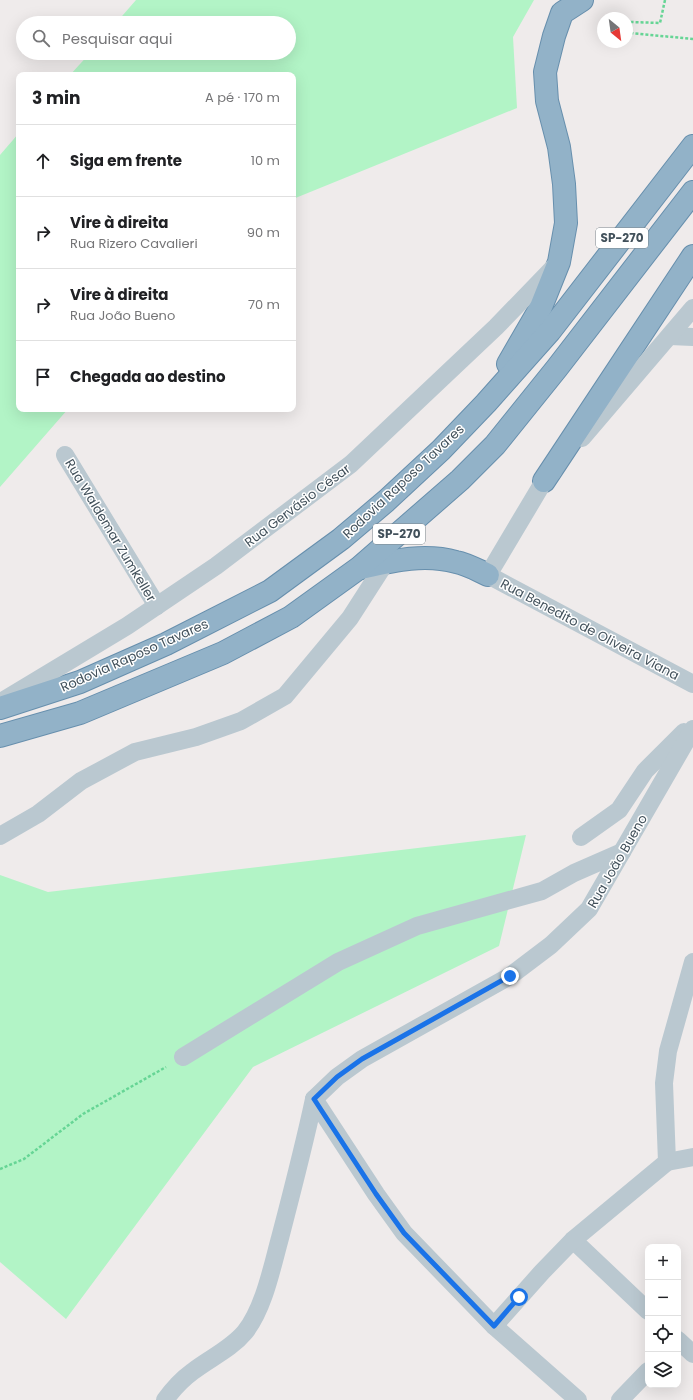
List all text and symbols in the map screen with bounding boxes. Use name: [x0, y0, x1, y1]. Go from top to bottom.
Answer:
north arrow: [597, 12, 633, 48]
search box: [16, 16, 296, 60]
icon: search: [30, 27, 52, 49]
text: Pesquisar aqui: [62, 28, 172, 49]
text: 3 min: [32, 86, 80, 110]
text: A pé · 170 m: [205, 88, 280, 107]
icon: ahead: [32, 150, 54, 172]
text: Siga em frente: [70, 150, 182, 171]
text: 10 m: [251, 151, 280, 170]
text: Vire à direita: [70, 212, 169, 233]
icon: right: [32, 222, 54, 244]
text: 90 m: [247, 223, 280, 242]
road number: SP-270: [596, 228, 648, 248]
text: Rua Rizero Cavalieri: [70, 234, 198, 253]
text: Vire à direita: [70, 284, 169, 305]
icon: right: [32, 294, 54, 316]
text: 70 m: [248, 295, 280, 314]
text: Rua João Bueno: [70, 306, 175, 325]
icon: arrive: [32, 366, 54, 388]
text: Chegada ao destino: [70, 366, 226, 387]
street label: Rodovia Raposo Tavares: [338, 420, 469, 543]
street label: Rua Waldemar Zumkeller: [60, 455, 161, 605]
street label: Rua Gervásio César: [241, 459, 354, 551]
road number: SP-270: [373, 524, 425, 544]
street label: Rua Benedito de Oliveira Viana: [497, 574, 682, 685]
street label: Rodovia Raposo Tavares: [57, 614, 211, 697]
street label: Rua João Bueno: [583, 811, 652, 912]
route end: [501, 967, 519, 985]
map controls: [645, 1244, 681, 1388]
button: +: [645, 1244, 681, 1280]
button: −: [645, 1280, 681, 1316]
route start: [510, 1288, 528, 1306]
button: locate: [645, 1316, 681, 1352]
button: layers: [645, 1352, 681, 1388]

